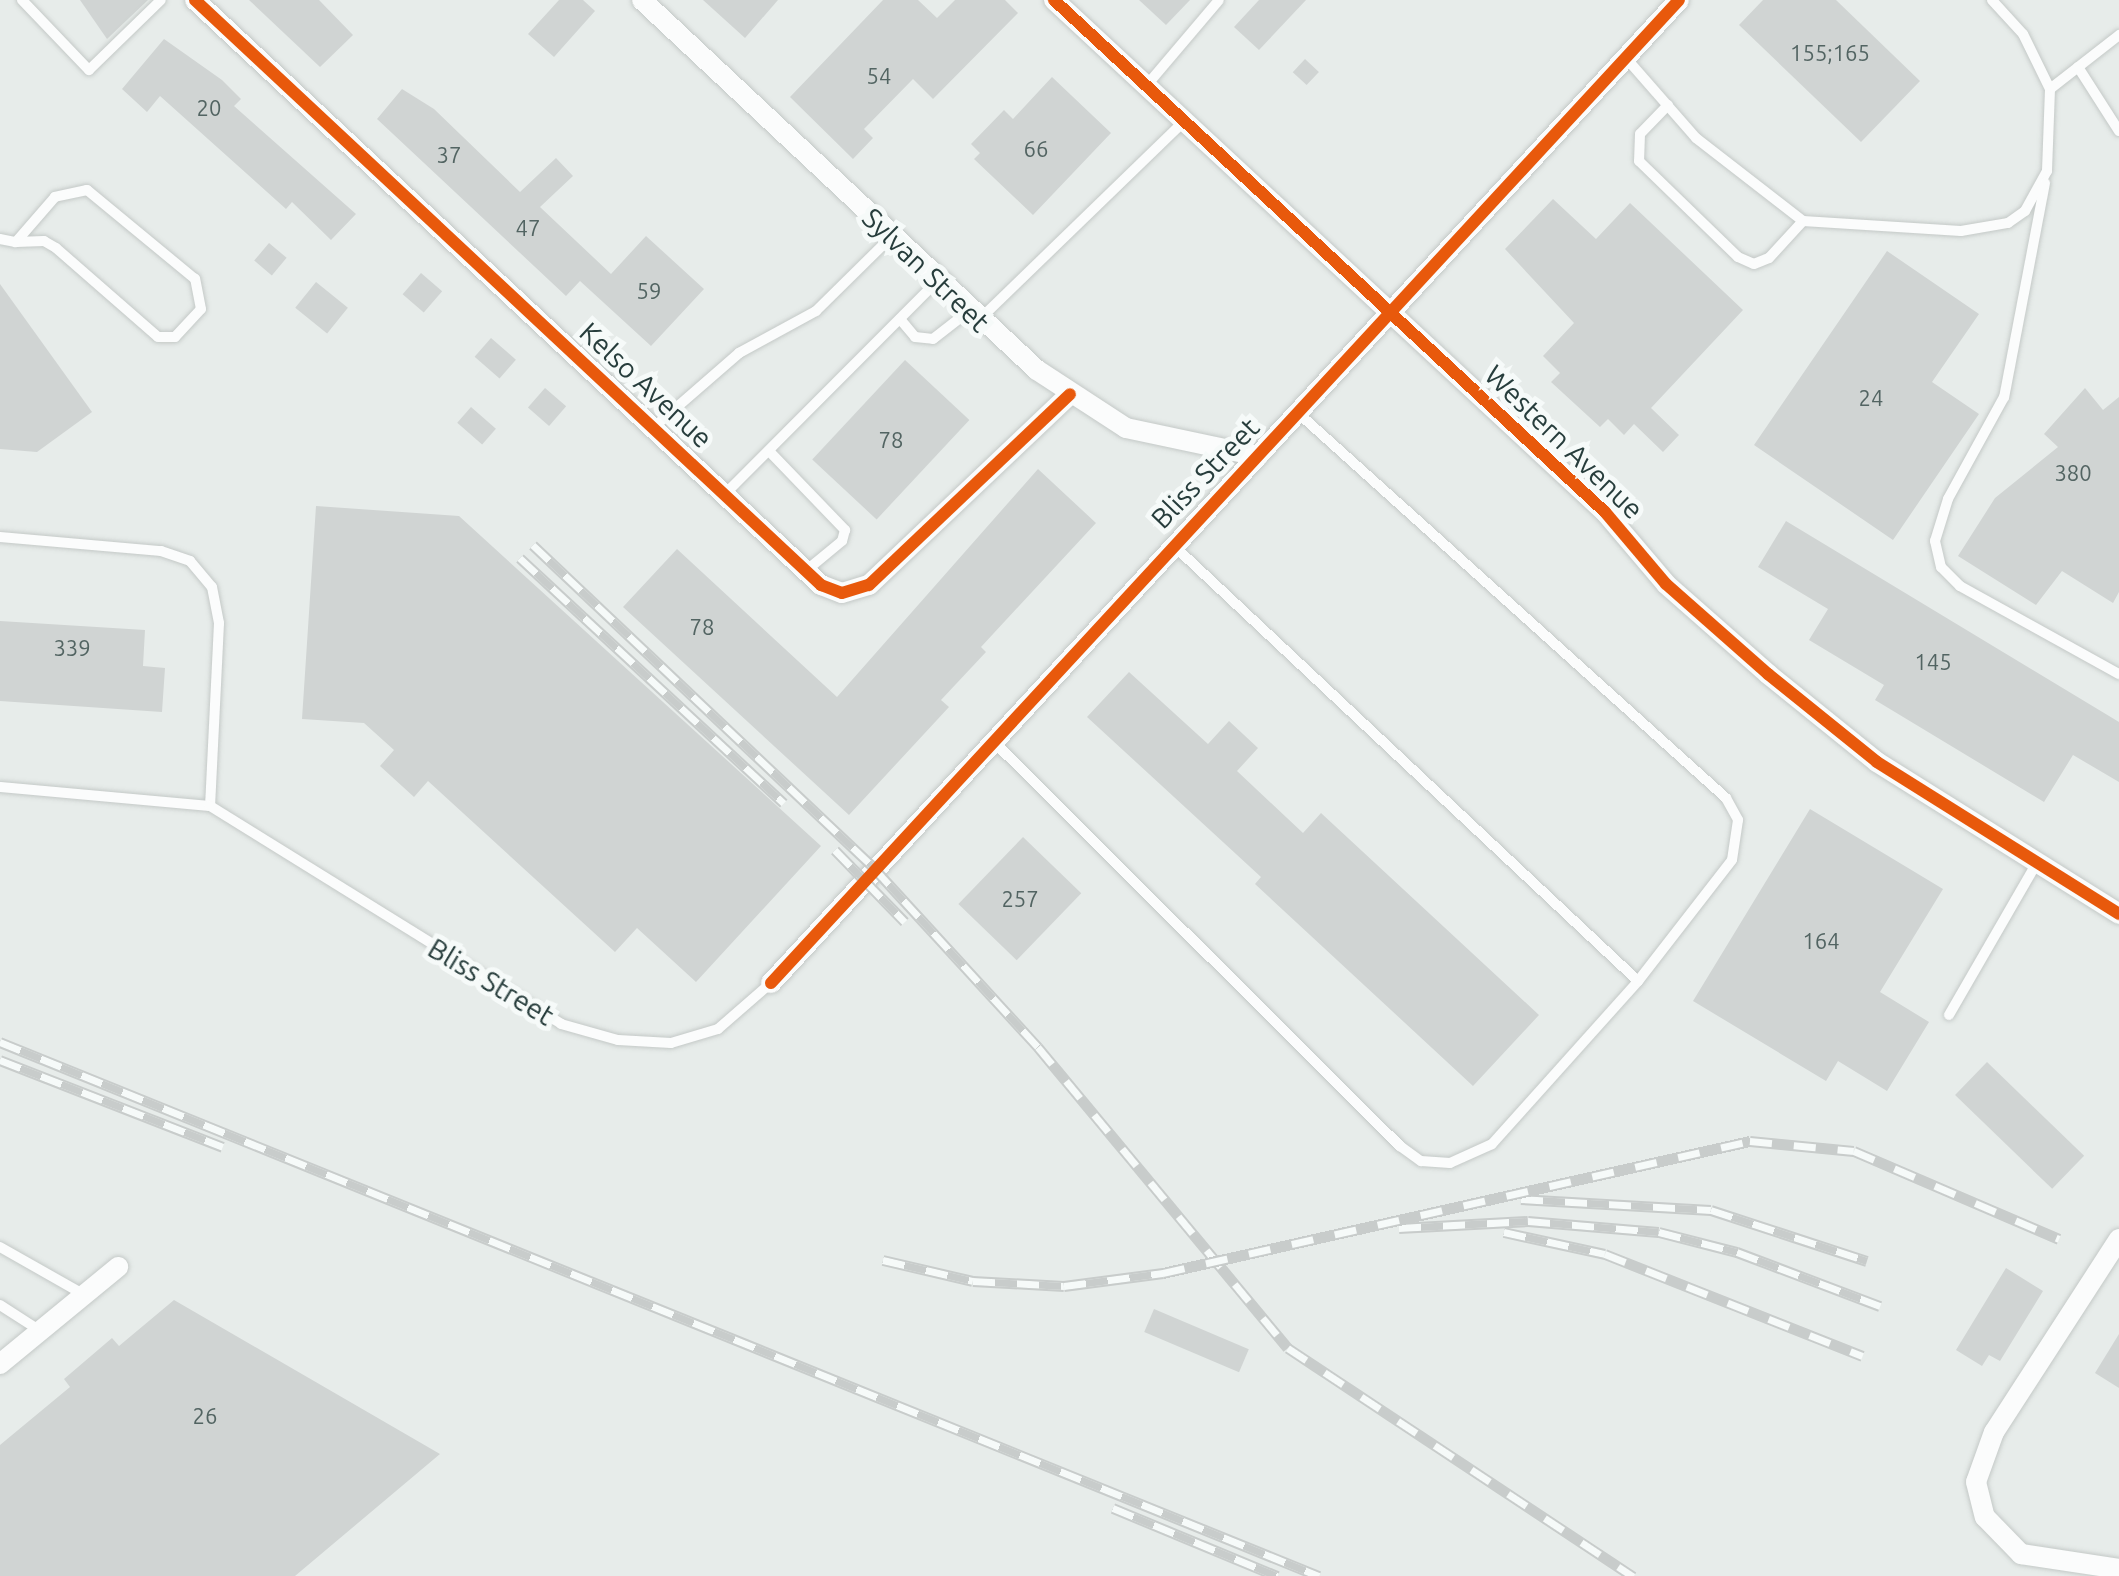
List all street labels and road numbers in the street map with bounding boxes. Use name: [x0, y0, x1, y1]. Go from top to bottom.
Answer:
street label: Sylvan Street: [855, 201, 997, 339]
street label: Kelso Avenue: [573, 315, 719, 455]
street label: Western Avenue: [1478, 358, 1650, 526]
street label: Bliss Street: [1144, 411, 1266, 535]
street label: Bliss Street: [422, 931, 560, 1033]

